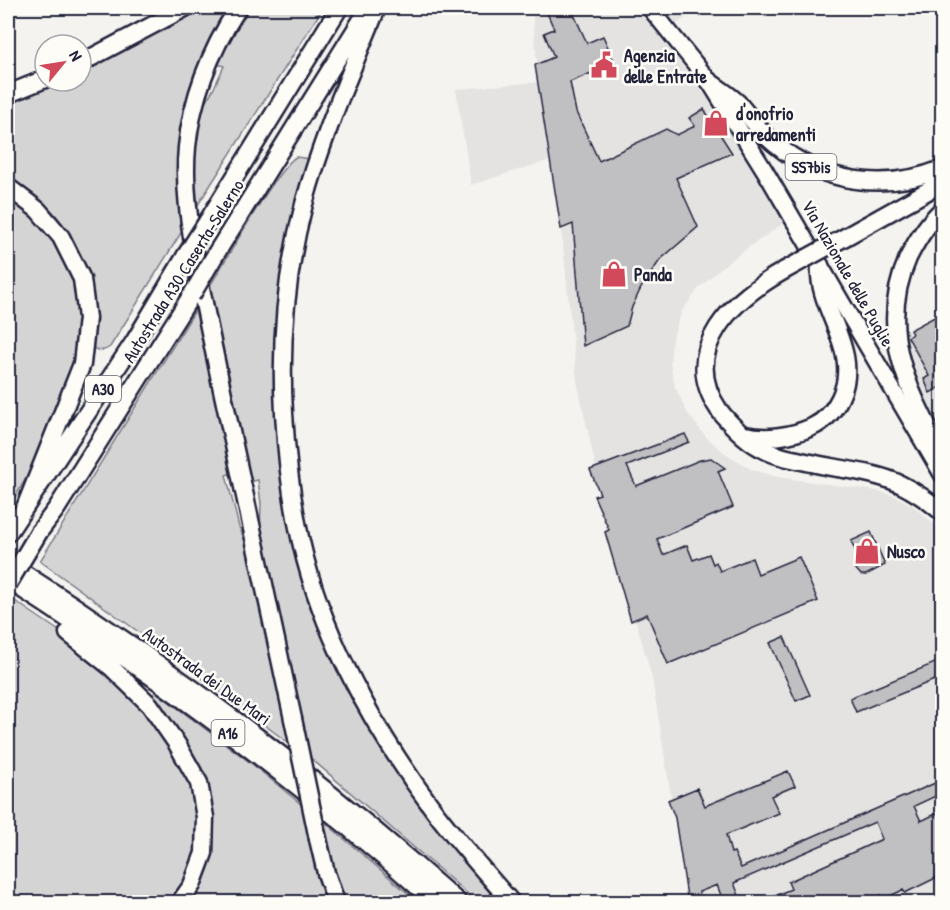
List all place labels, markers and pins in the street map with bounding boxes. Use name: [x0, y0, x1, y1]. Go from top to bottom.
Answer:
place label: Agenzia delle Entrate: [624, 43, 708, 89]
public building icon: Agenzia delle Entrate: [589, 50, 619, 80]
place label: d'onofrio arredamenti: [736, 101, 816, 147]
shop icon: d'onofrio arredamenti: [701, 108, 731, 138]
shop icon: Panda: [599, 259, 629, 289]
place label: Panda: [634, 262, 673, 287]
shop icon: Nusco: [852, 536, 882, 566]
place label: Nusco: [887, 539, 926, 564]

